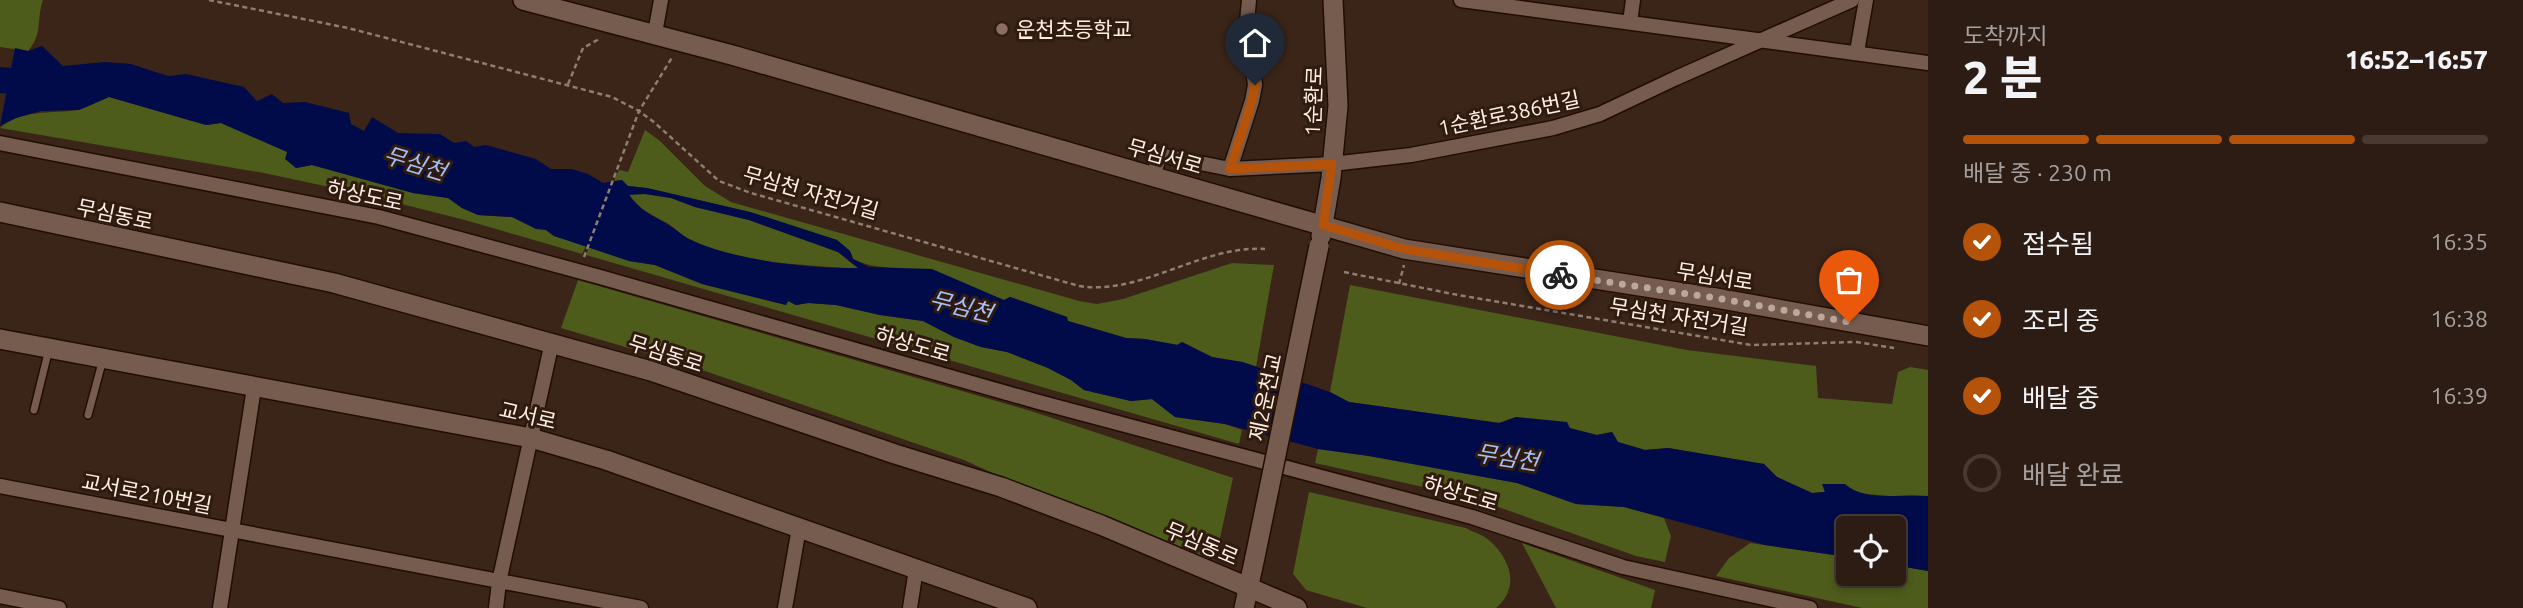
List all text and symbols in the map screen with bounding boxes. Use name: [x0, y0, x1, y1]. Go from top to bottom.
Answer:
pin: [1225, 13, 1285, 85]
place label: 운천초등학교: [1016, 17, 1132, 41]
marker: 운천초등학교: [994, 21, 1010, 37]
text: 도착까지: [1963, 23, 2048, 48]
icon: home: [1236, 24, 1274, 62]
text: 16:52–16:57: [2345, 45, 2488, 74]
text: 2 분: [1963, 51, 2042, 103]
street label: 1순환로: [1300, 66, 1326, 136]
street label: 1순환로386번길: [1436, 86, 1582, 140]
street label: 무심서로: [1125, 134, 1205, 178]
water label: 무심천: [381, 142, 452, 185]
text: 배달 중 · 230 m: [1963, 160, 2112, 185]
street label: 무심천 자전거길: [740, 161, 882, 223]
street label: 하상도로: [325, 175, 405, 215]
street label: 무심동로: [75, 194, 155, 234]
icon: check: [1963, 223, 2001, 261]
text: 접수됨: [2022, 229, 2094, 258]
text: 16:35: [2430, 229, 2488, 254]
courier: [1525, 240, 1595, 310]
pin: [1819, 250, 1879, 322]
icon: bike: [1541, 256, 1579, 294]
street label: 무심서로: [1675, 258, 1755, 294]
icon: bag: [1830, 261, 1868, 299]
water label: 무심천: [927, 286, 998, 326]
street label: 무심천 자전거길: [1608, 293, 1750, 339]
icon: check: [1963, 300, 2001, 338]
text: 조리 중: [2022, 306, 2100, 335]
text: 16:38: [2430, 306, 2488, 331]
street label: 하상도로: [873, 322, 953, 366]
street label: 무심동로: [626, 330, 706, 376]
street label: 제2운천교: [1244, 351, 1286, 443]
icon: check: [1963, 377, 2001, 415]
text: 배달 중: [2022, 383, 2100, 412]
text: 16:39: [2430, 383, 2488, 408]
street label: 교서로: [497, 397, 559, 433]
water label: 무심천: [1474, 440, 1543, 475]
text: 배달 완료: [2022, 460, 2124, 489]
street label: 교서로210번길: [80, 469, 214, 517]
street label: 하상도로: [1421, 471, 1501, 515]
map controls: [1836, 516, 1906, 586]
button: locate: [1836, 516, 1906, 586]
street label: 무심동로: [1162, 517, 1242, 569]

